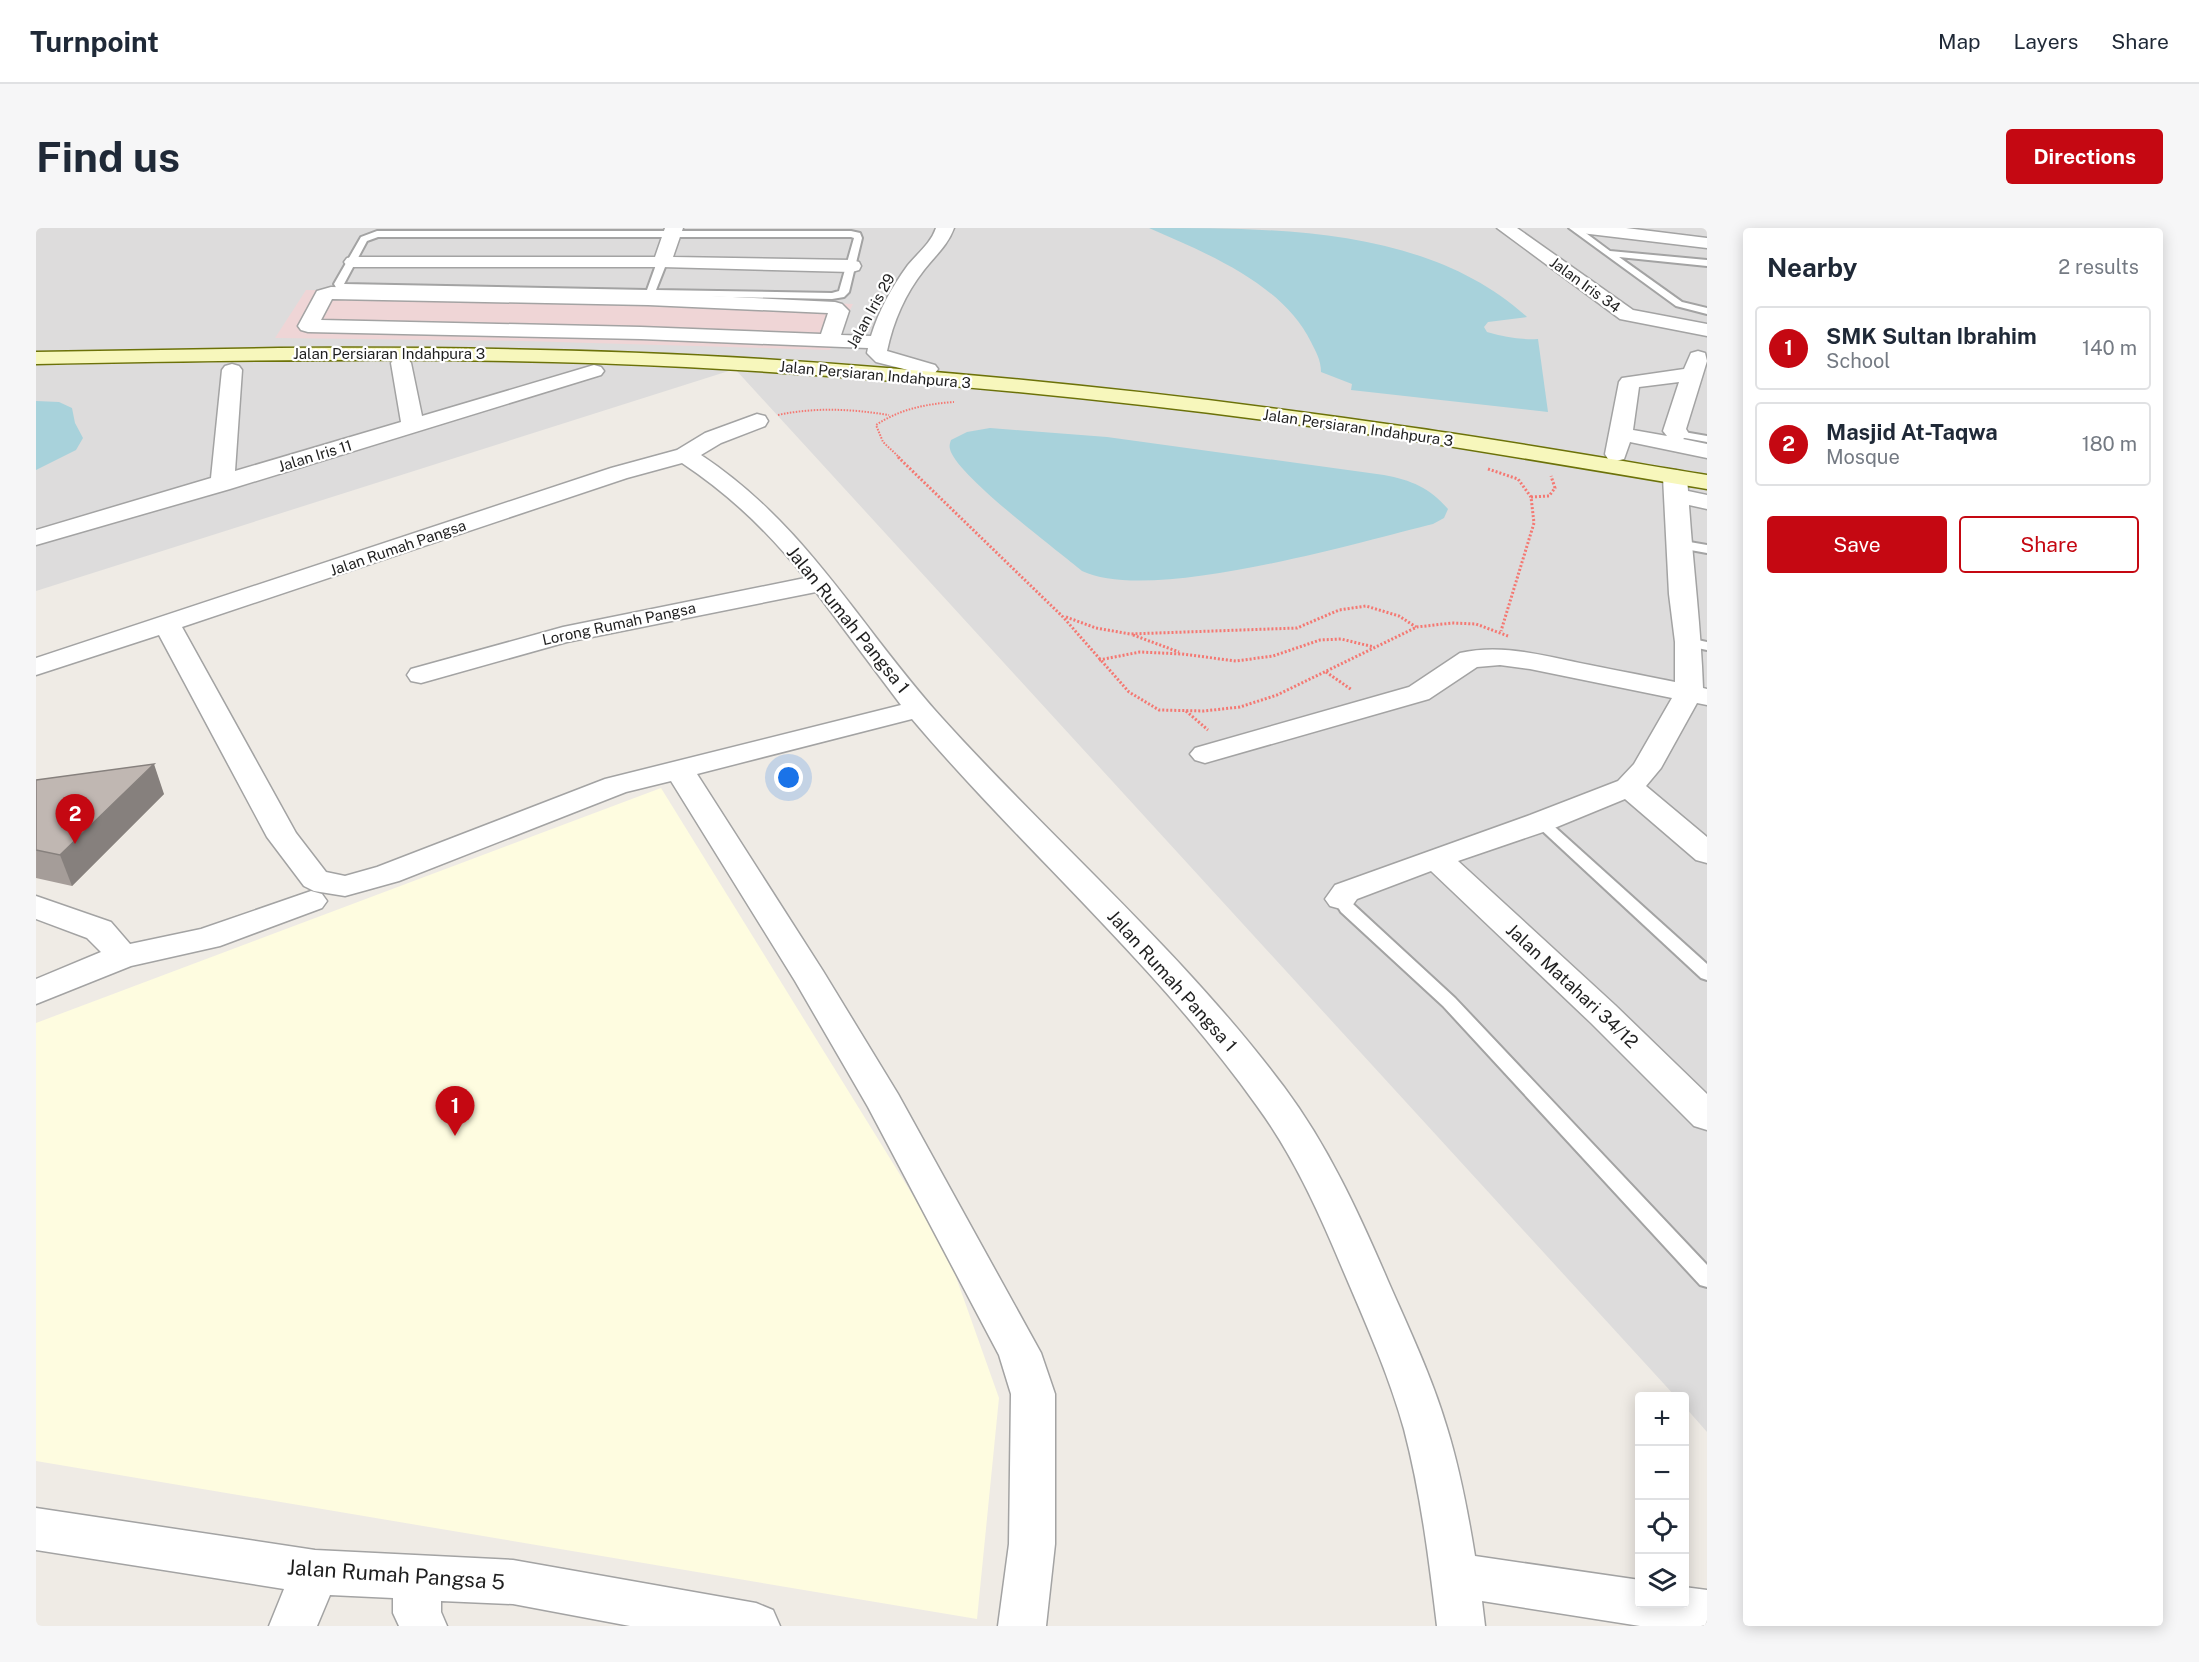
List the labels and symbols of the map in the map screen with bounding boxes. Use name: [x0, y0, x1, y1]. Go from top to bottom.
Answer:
street label: Jalan Iris 34: [1547, 253, 1624, 316]
street label: Jalan Iris 29: [843, 271, 898, 351]
street label: Jalan Persiaran Indahpura 3: [293, 345, 485, 362]
street label: Jalan Persiaran Indahpura 3: [779, 358, 972, 391]
street label: Jalan Persiaran Indahpura 3: [1262, 406, 1454, 449]
street label: Jalan Iris 11: [276, 436, 354, 475]
street label: Jalan Rumah Pangsa: [328, 516, 468, 579]
street label: Jalan Rumah Pangsa 1: [783, 542, 914, 697]
street label: Lorong Rumah Pangsa: [541, 599, 697, 648]
your location: [774, 763, 803, 792]
pin: 2: [56, 794, 94, 844]
street label: Jalan Rumah Pangsa 1: [1103, 906, 1241, 1056]
street label: Jalan Matahari 34/12: [1502, 919, 1643, 1052]
pin: 1: [436, 1086, 474, 1136]
street label: Jalan Rumah Pangsa 5: [286, 1554, 506, 1595]

